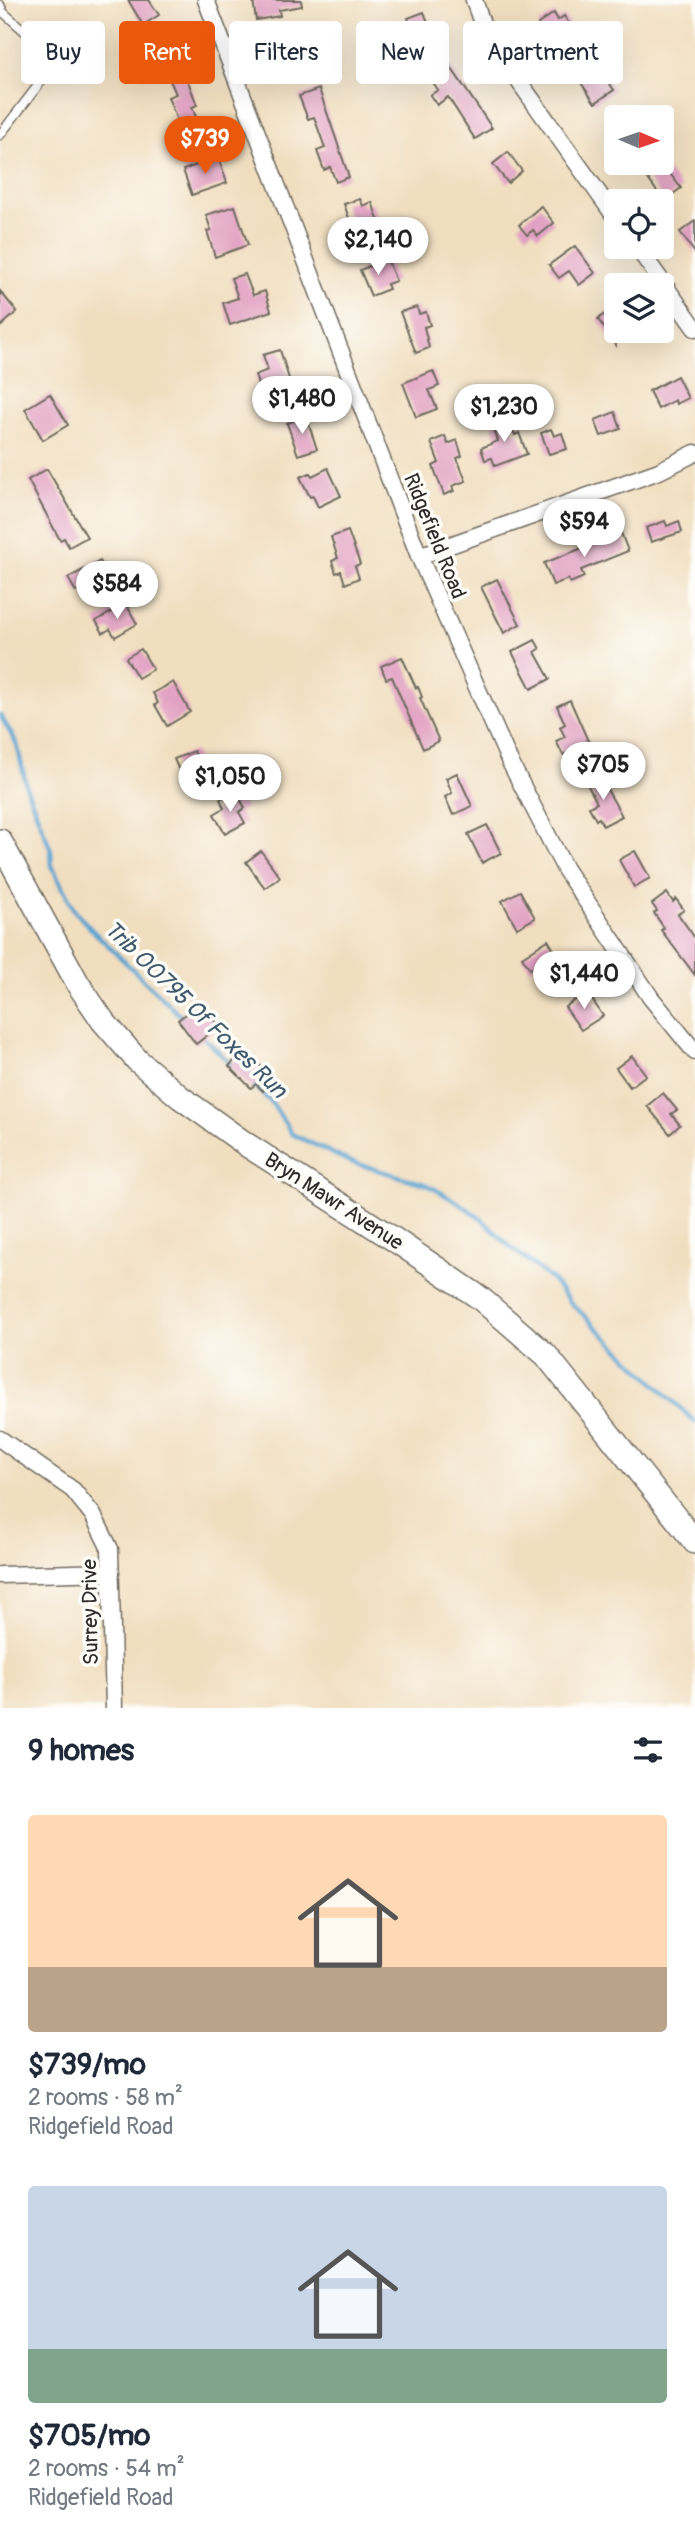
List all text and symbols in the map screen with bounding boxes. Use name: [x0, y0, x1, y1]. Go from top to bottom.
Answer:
chip: Buy: [21, 21, 105, 84]
chip: Rent: [119, 21, 215, 84]
chip: Filters: [229, 21, 342, 84]
chip: New: [356, 21, 449, 84]
chip: Apartment: [463, 21, 623, 84]
north arrow: [604, 105, 674, 175]
map controls: [604, 105, 674, 343]
pin: $739: [164, 116, 246, 176]
text: $739: [180, 124, 230, 153]
button: locate: [604, 189, 674, 259]
pin: $2,140: [321, 218, 435, 277]
text: $2,140: [343, 225, 413, 254]
button: layers: [604, 273, 674, 343]
pin: $1,480: [245, 376, 359, 436]
text: $1,480: [268, 384, 336, 413]
pin: $1,230: [447, 384, 561, 444]
text: $1,230: [470, 392, 538, 421]
street label: Ridgefield Road: [397, 470, 472, 603]
pin: $594: [543, 500, 625, 559]
text: $594: [559, 507, 609, 536]
pin: $584: [76, 562, 158, 621]
text: $584: [92, 569, 142, 598]
pin: $705: [562, 742, 644, 802]
text: $705: [577, 750, 629, 779]
pin: $1,050: [173, 754, 287, 814]
text: $1,050: [194, 762, 266, 791]
water label: Trib 00795 Of Foxes Run: [98, 914, 294, 1105]
pin: $1,440: [527, 951, 641, 1011]
text: $1,440: [549, 959, 619, 988]
street label: Bryn Mawr Avenue: [259, 1146, 409, 1257]
street label: Surrey Drive: [76, 1558, 105, 1665]
icon: filters: [629, 1731, 667, 1769]
text: 9 homes: [28, 1732, 134, 1769]
icon: home: [285, 1860, 411, 1986]
text: $739/mo: [28, 2046, 146, 2083]
text: 2 rooms · 58 m²: [28, 2083, 183, 2112]
text: Ridgefield Road: [28, 2112, 174, 2141]
icon: home: [285, 2231, 411, 2357]
text: $705/mo: [28, 2417, 150, 2454]
text: 2 rooms · 54 m²: [28, 2454, 185, 2483]
text: Ridgefield Road: [28, 2483, 174, 2512]

